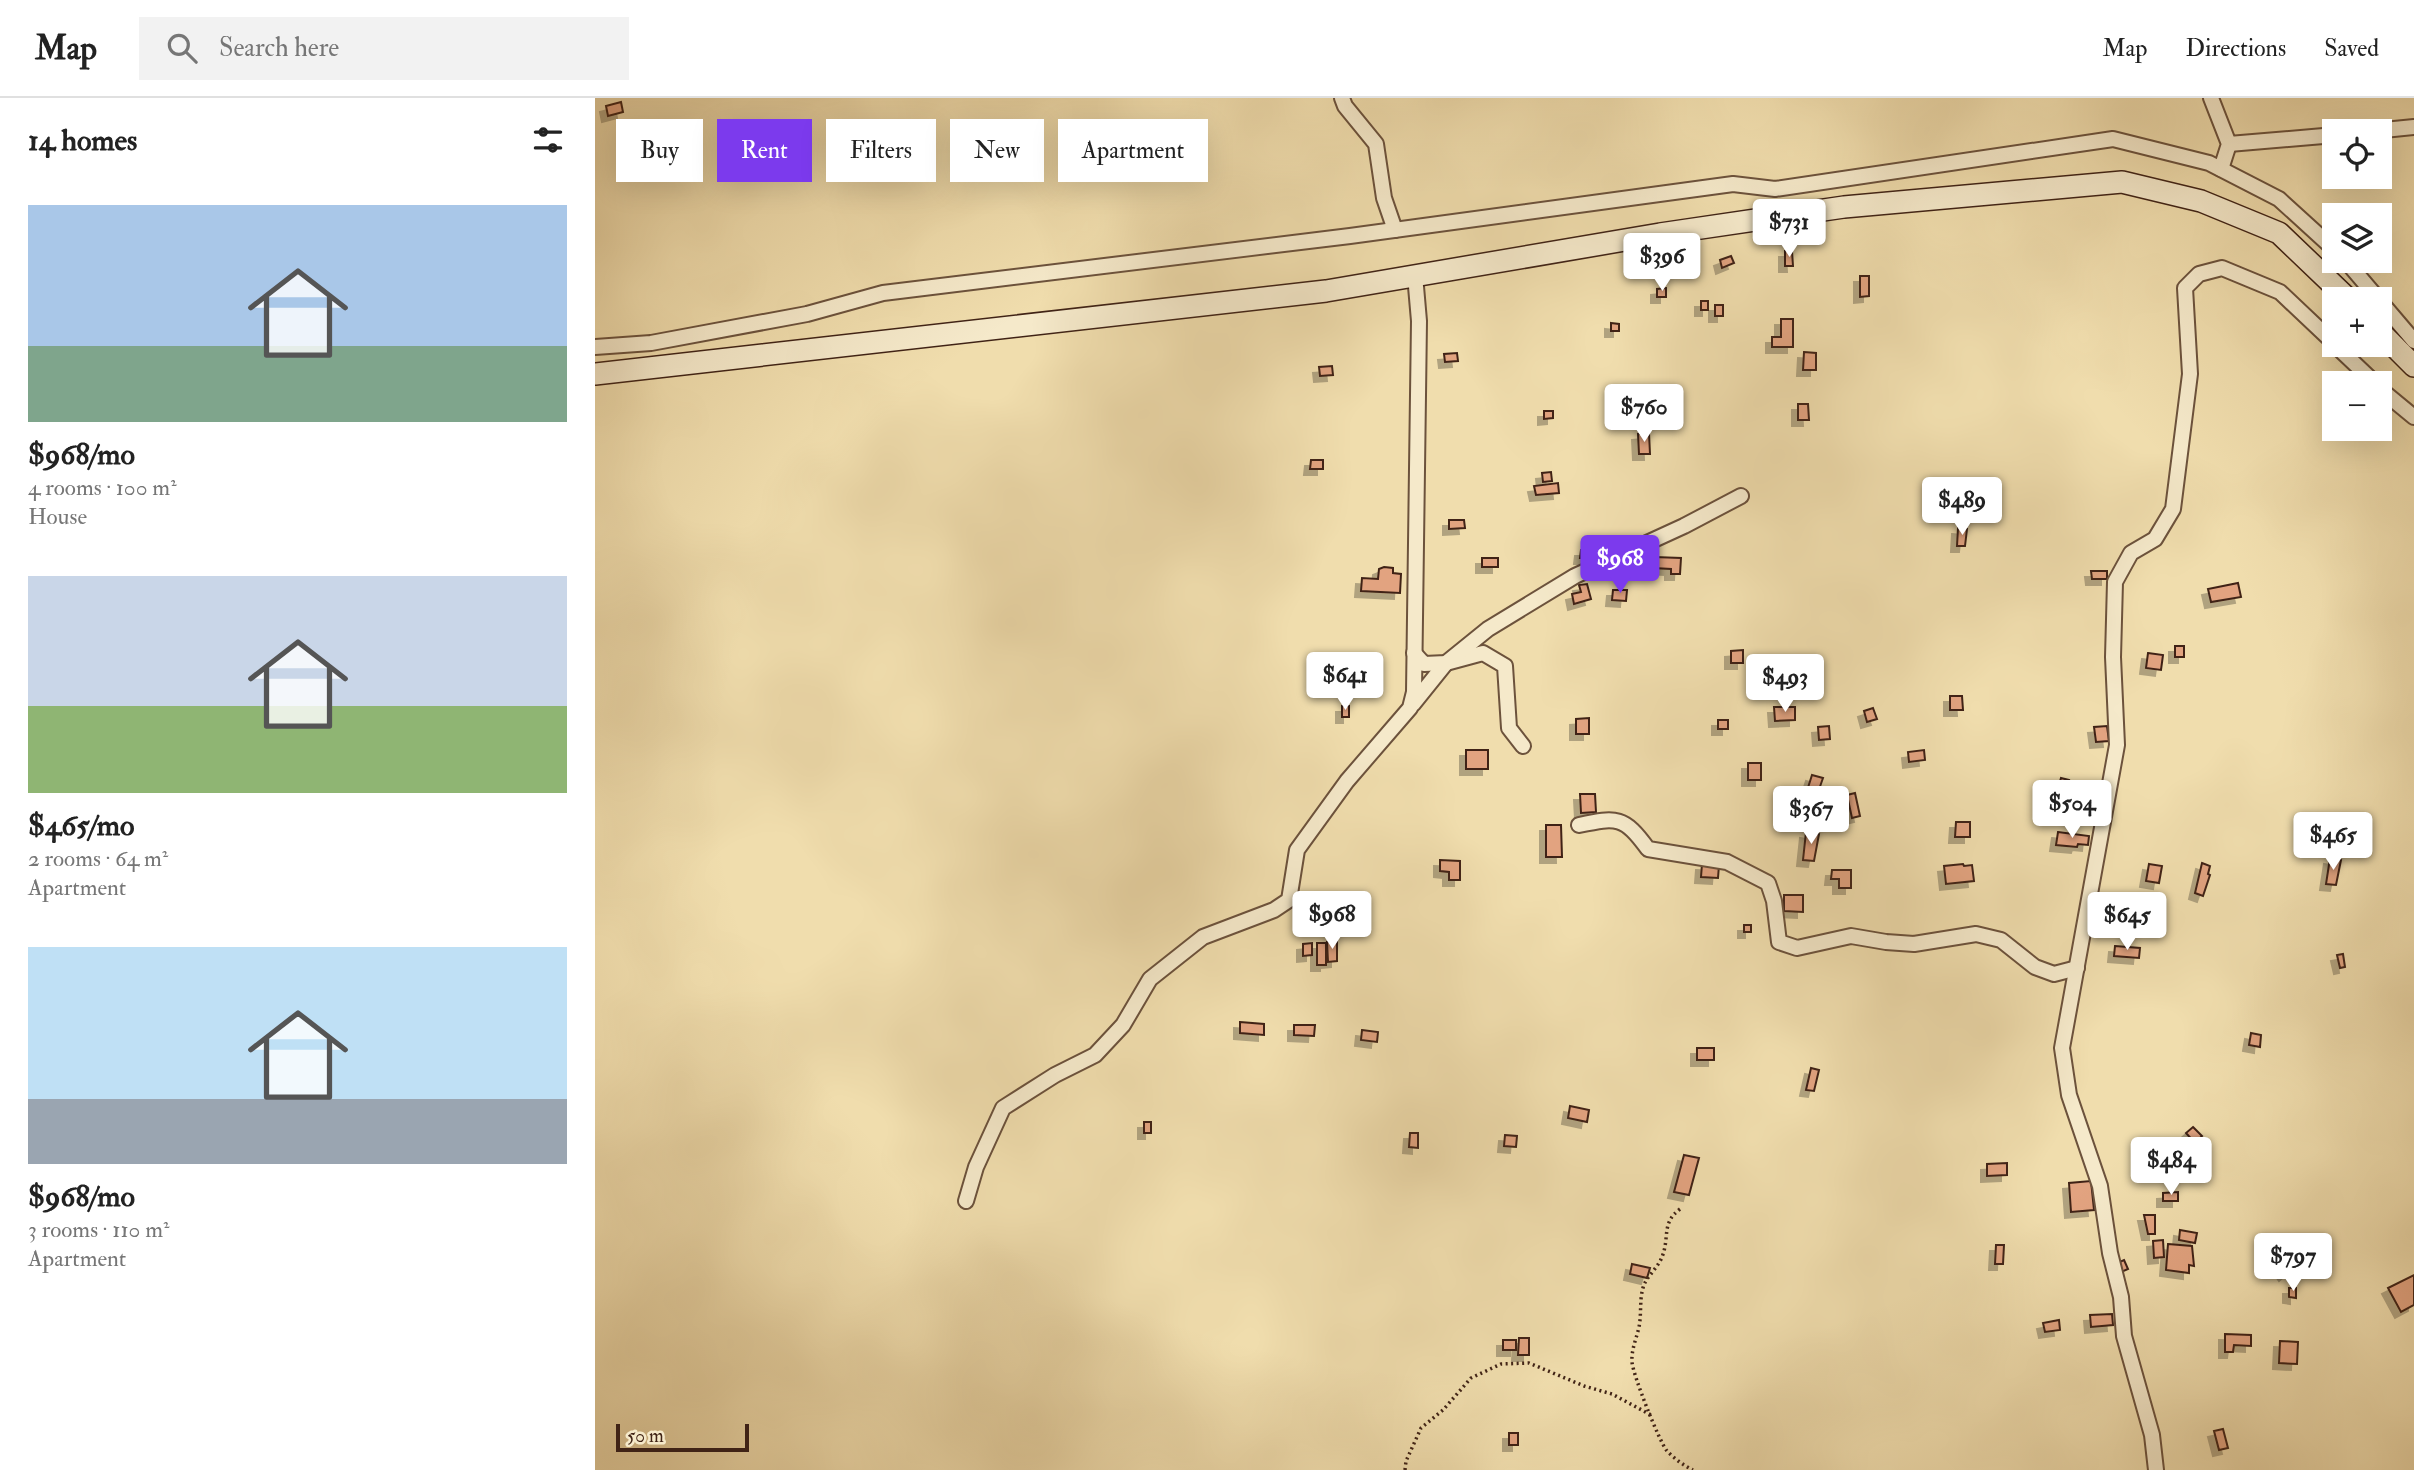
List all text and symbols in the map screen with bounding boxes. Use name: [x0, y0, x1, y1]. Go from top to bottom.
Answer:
search box: [139, 17, 629, 80]
text: Map: [35, 28, 97, 69]
icon: search: [163, 29, 201, 67]
text: Search here: [219, 32, 339, 64]
text: Map: [2102, 33, 2147, 64]
text: Directions: [2185, 33, 2286, 64]
text: Saved: [2324, 33, 2379, 64]
chip: Buy: [616, 119, 703, 182]
chip: Rent: [717, 119, 812, 182]
chip: Filters: [826, 119, 936, 182]
chip: New: [950, 119, 1044, 182]
chip: Apartment: [1058, 119, 1208, 182]
map controls: [2322, 119, 2392, 441]
button: locate: [2322, 119, 2392, 189]
icon: filters: [529, 121, 567, 159]
text: 14 homes: [28, 122, 137, 159]
pin: $731: [1748, 200, 1830, 259]
button: layers: [2322, 203, 2392, 273]
text: $731: [1769, 207, 1809, 236]
pin: $396: [1621, 234, 1703, 293]
text: $396: [1639, 241, 1685, 270]
icon: home: [235, 250, 361, 376]
button: +: [2322, 287, 2392, 357]
button: −: [2322, 371, 2392, 441]
pin: $760: [1603, 384, 1685, 444]
text: $760: [1621, 392, 1667, 421]
text: $968/mo: [28, 436, 135, 473]
text: 4 rooms · 100 m²: [28, 473, 177, 502]
pin: $489: [1921, 478, 2003, 537]
text: $489: [1938, 485, 1986, 514]
text: House: [28, 502, 87, 531]
pin: $968: [1579, 536, 1661, 595]
text: $968: [1596, 543, 1644, 572]
icon: home: [235, 621, 361, 747]
pin: $641: [1304, 652, 1386, 712]
pin: $493: [1744, 654, 1826, 714]
text: $641: [1322, 660, 1368, 689]
text: $493: [1762, 662, 1808, 691]
pin: $504: [2031, 780, 2113, 840]
pin: $367: [1770, 786, 1852, 846]
text: $504: [2048, 788, 2096, 817]
text: $367: [1789, 794, 1833, 823]
text: $465/mo: [28, 807, 134, 844]
pin: $465: [2292, 812, 2374, 872]
text: $465: [2309, 820, 2357, 849]
text: 2 rooms · 64 m²: [28, 844, 168, 873]
text: Apartment: [28, 873, 126, 902]
pin: $968: [1291, 892, 1373, 951]
pin: $645: [2086, 892, 2168, 952]
text: $968: [1308, 899, 1356, 928]
text: $645: [2103, 900, 2151, 929]
icon: home: [235, 992, 361, 1118]
pin: $484: [2130, 1138, 2212, 1197]
text: $484: [2147, 1145, 2195, 1174]
text: $968/mo: [28, 1178, 135, 1215]
text: 3 rooms · 110 m²: [28, 1215, 169, 1244]
pin: $797: [2252, 1234, 2334, 1293]
text: $797: [2270, 1241, 2316, 1270]
text: Apartment: [28, 1244, 126, 1273]
scale bar: [616, 1421, 749, 1453]
text: 50 m: [627, 1424, 664, 1448]

